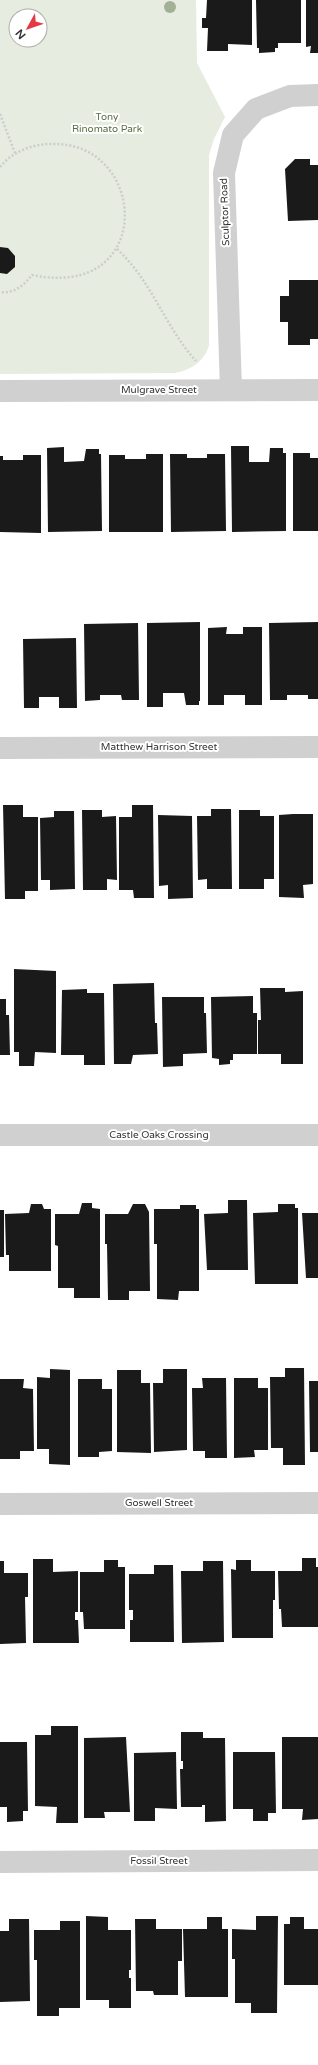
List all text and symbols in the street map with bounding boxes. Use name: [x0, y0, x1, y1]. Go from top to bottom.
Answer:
north arrow: [8, 8, 48, 48]
text: N: [13, 27, 29, 42]
park label: Tony Rinomato Park: [72, 111, 143, 135]
street label: Sculptor Road: [218, 178, 232, 246]
street label: Mulgrave Street: [121, 384, 197, 396]
street label: Matthew Harrison Street: [101, 741, 217, 753]
street label: Castle Oaks Crossing: [109, 1129, 209, 1141]
street label: Goswell Street: [125, 1497, 193, 1509]
street label: Fossil Street: [130, 1855, 188, 1867]

